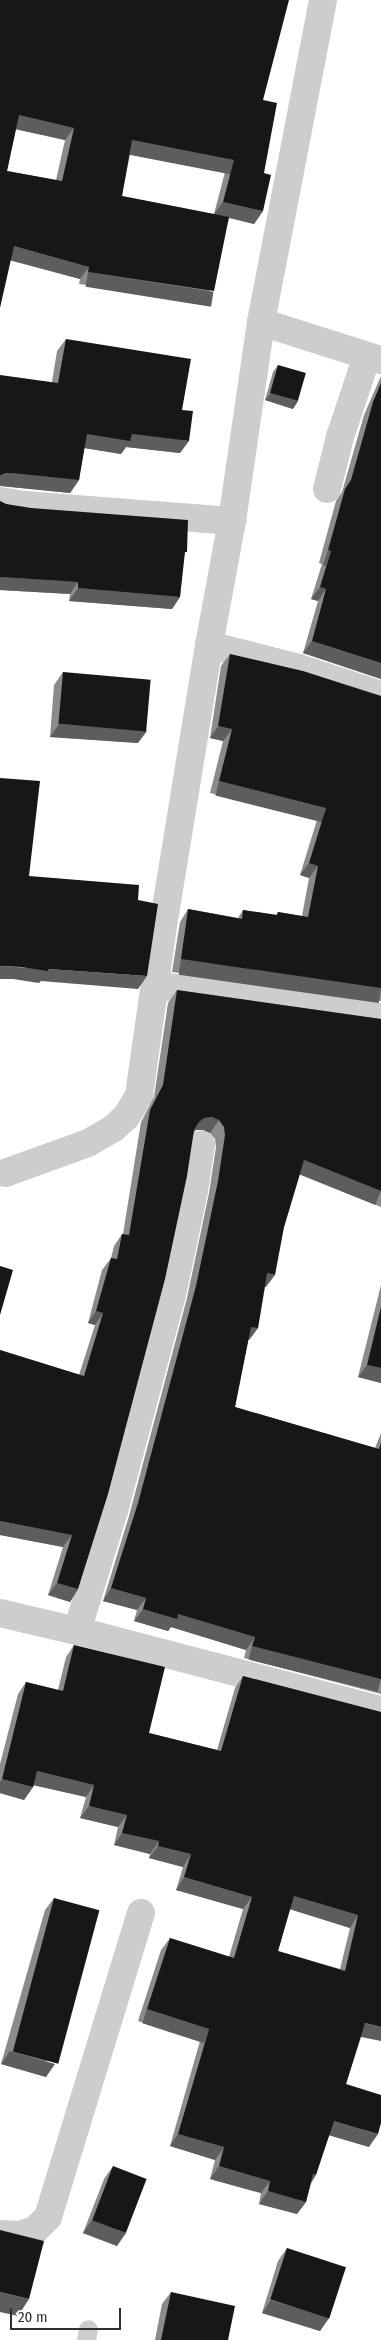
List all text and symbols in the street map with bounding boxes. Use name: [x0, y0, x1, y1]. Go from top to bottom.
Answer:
scale bar: [12, 2298, 124, 2330]
text: 20 m: [18, 2308, 48, 2326]

